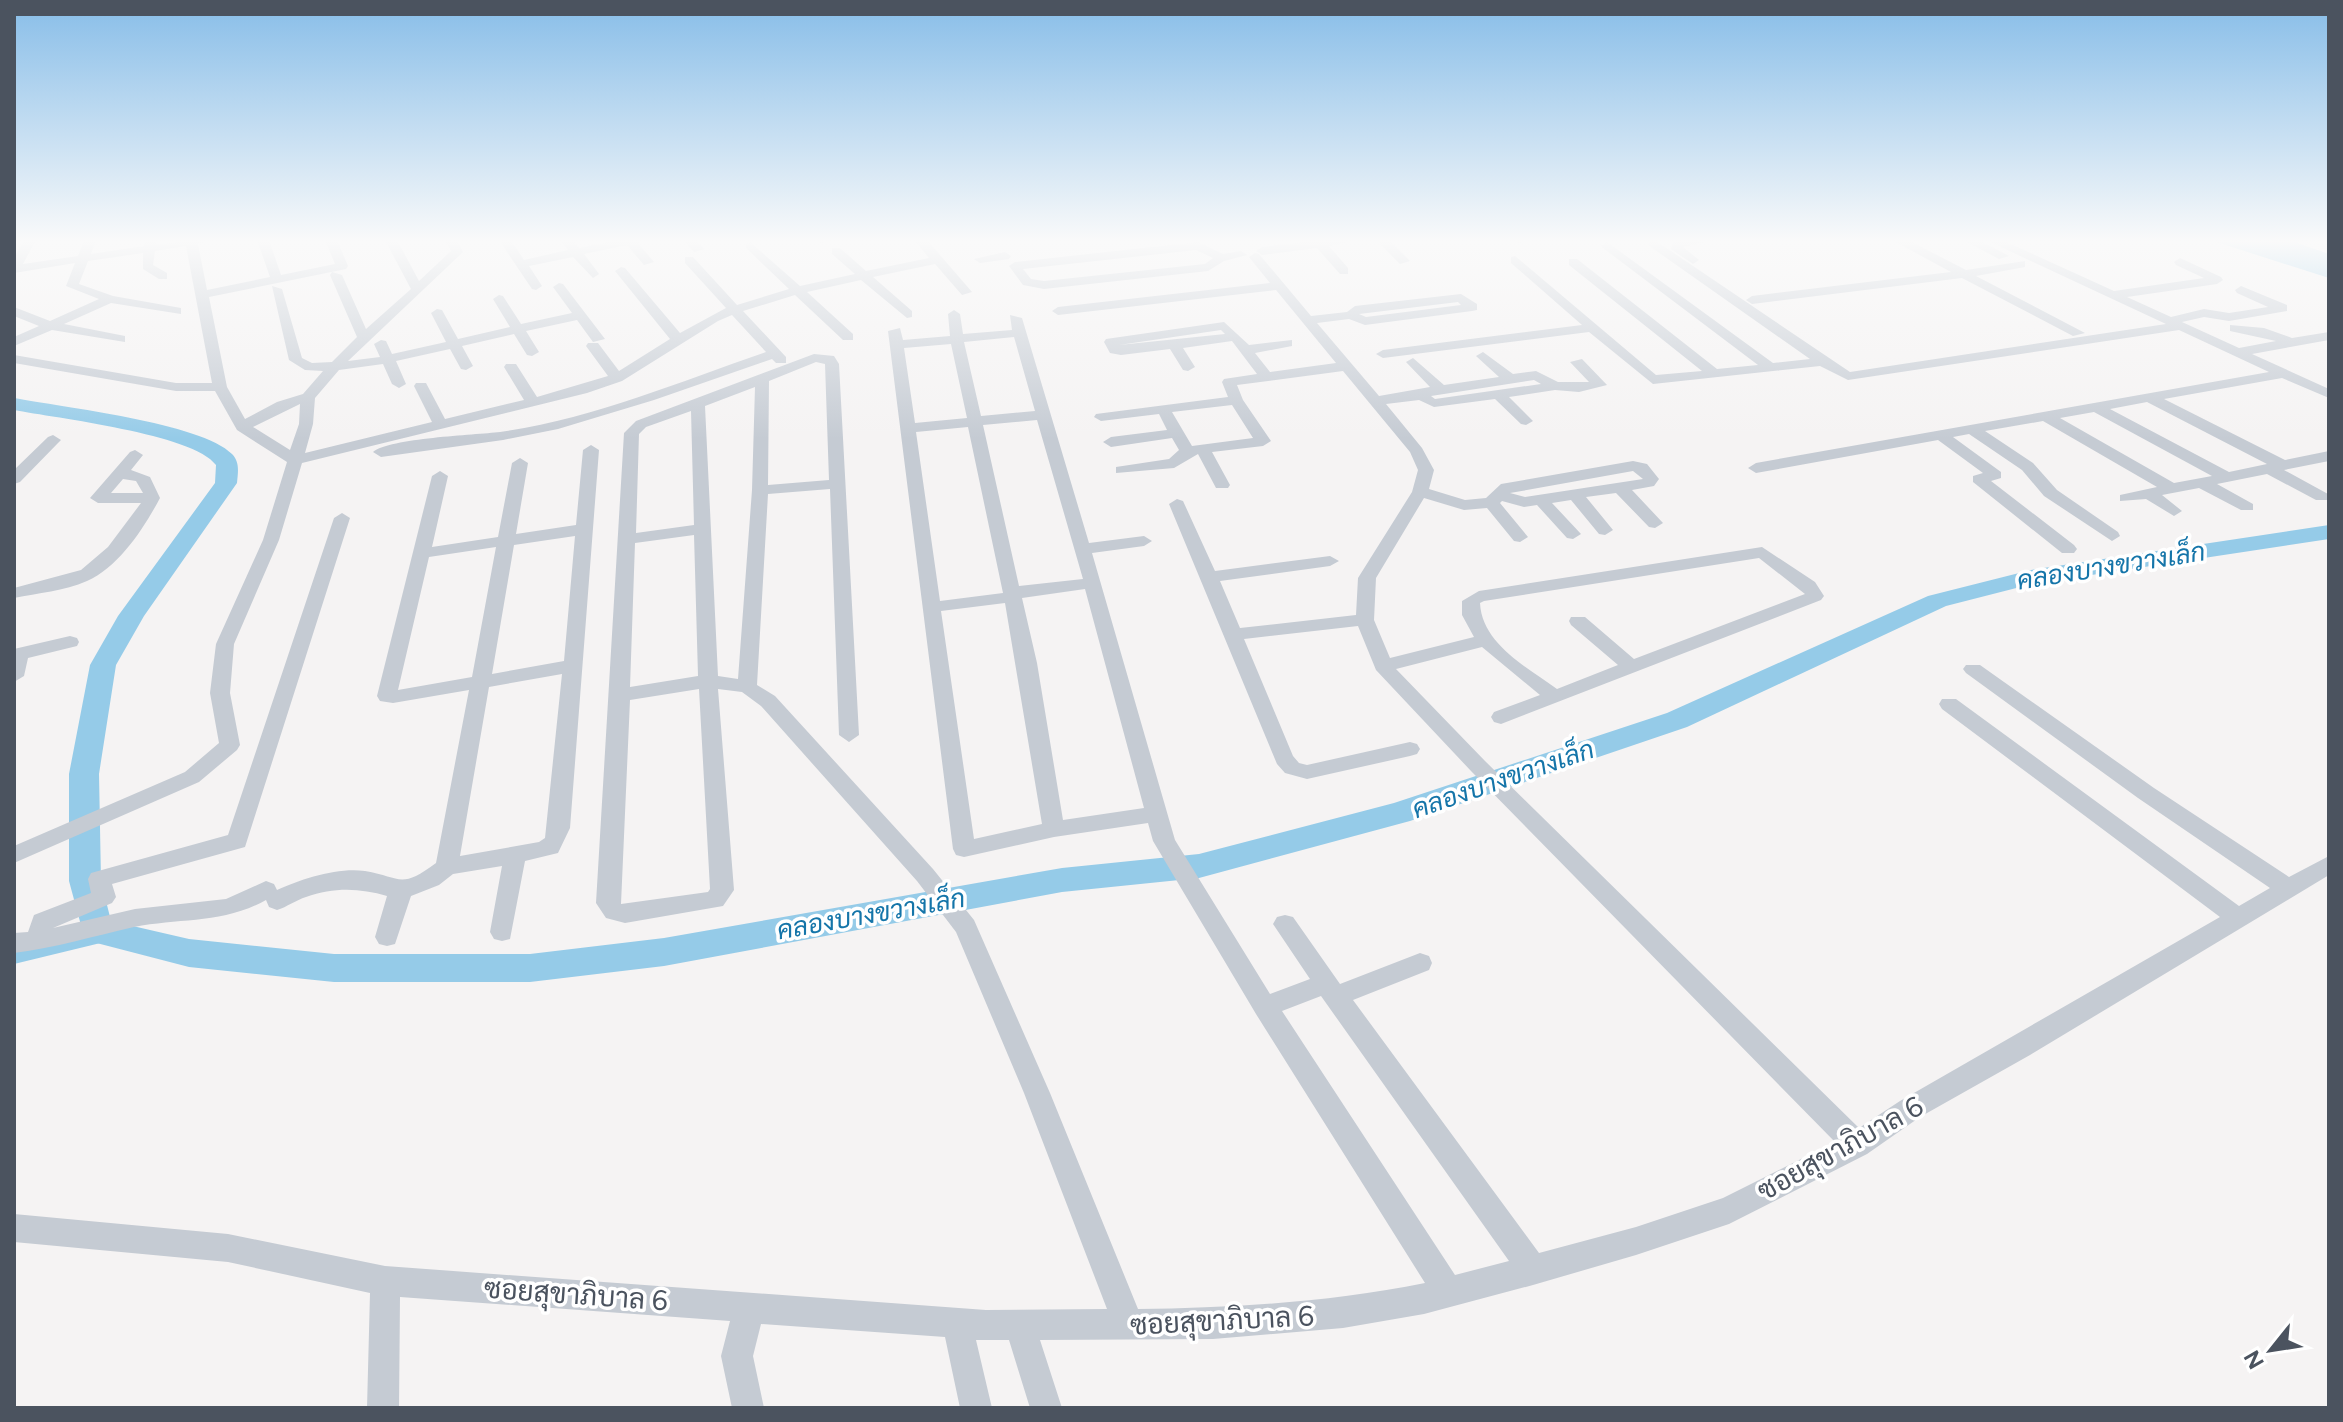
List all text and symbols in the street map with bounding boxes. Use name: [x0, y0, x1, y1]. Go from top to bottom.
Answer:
water label: คลองบางขวางเล็ก: [2014, 533, 2207, 597]
water label: คลองบางขวางเล็ก: [1407, 731, 1598, 825]
water label: คลองบางขวางเล็ก: [774, 880, 967, 946]
street label: ซอยสุขาภิบาล 6: [1751, 1088, 1930, 1210]
street label: ซอยสุขาภิบาล 6: [483, 1271, 669, 1320]
street label: ซอยสุขาภิบาล 6: [1129, 1298, 1315, 1345]
north arrow: [2231, 1310, 2311, 1390]
text: N: [2238, 1346, 2270, 1374]

